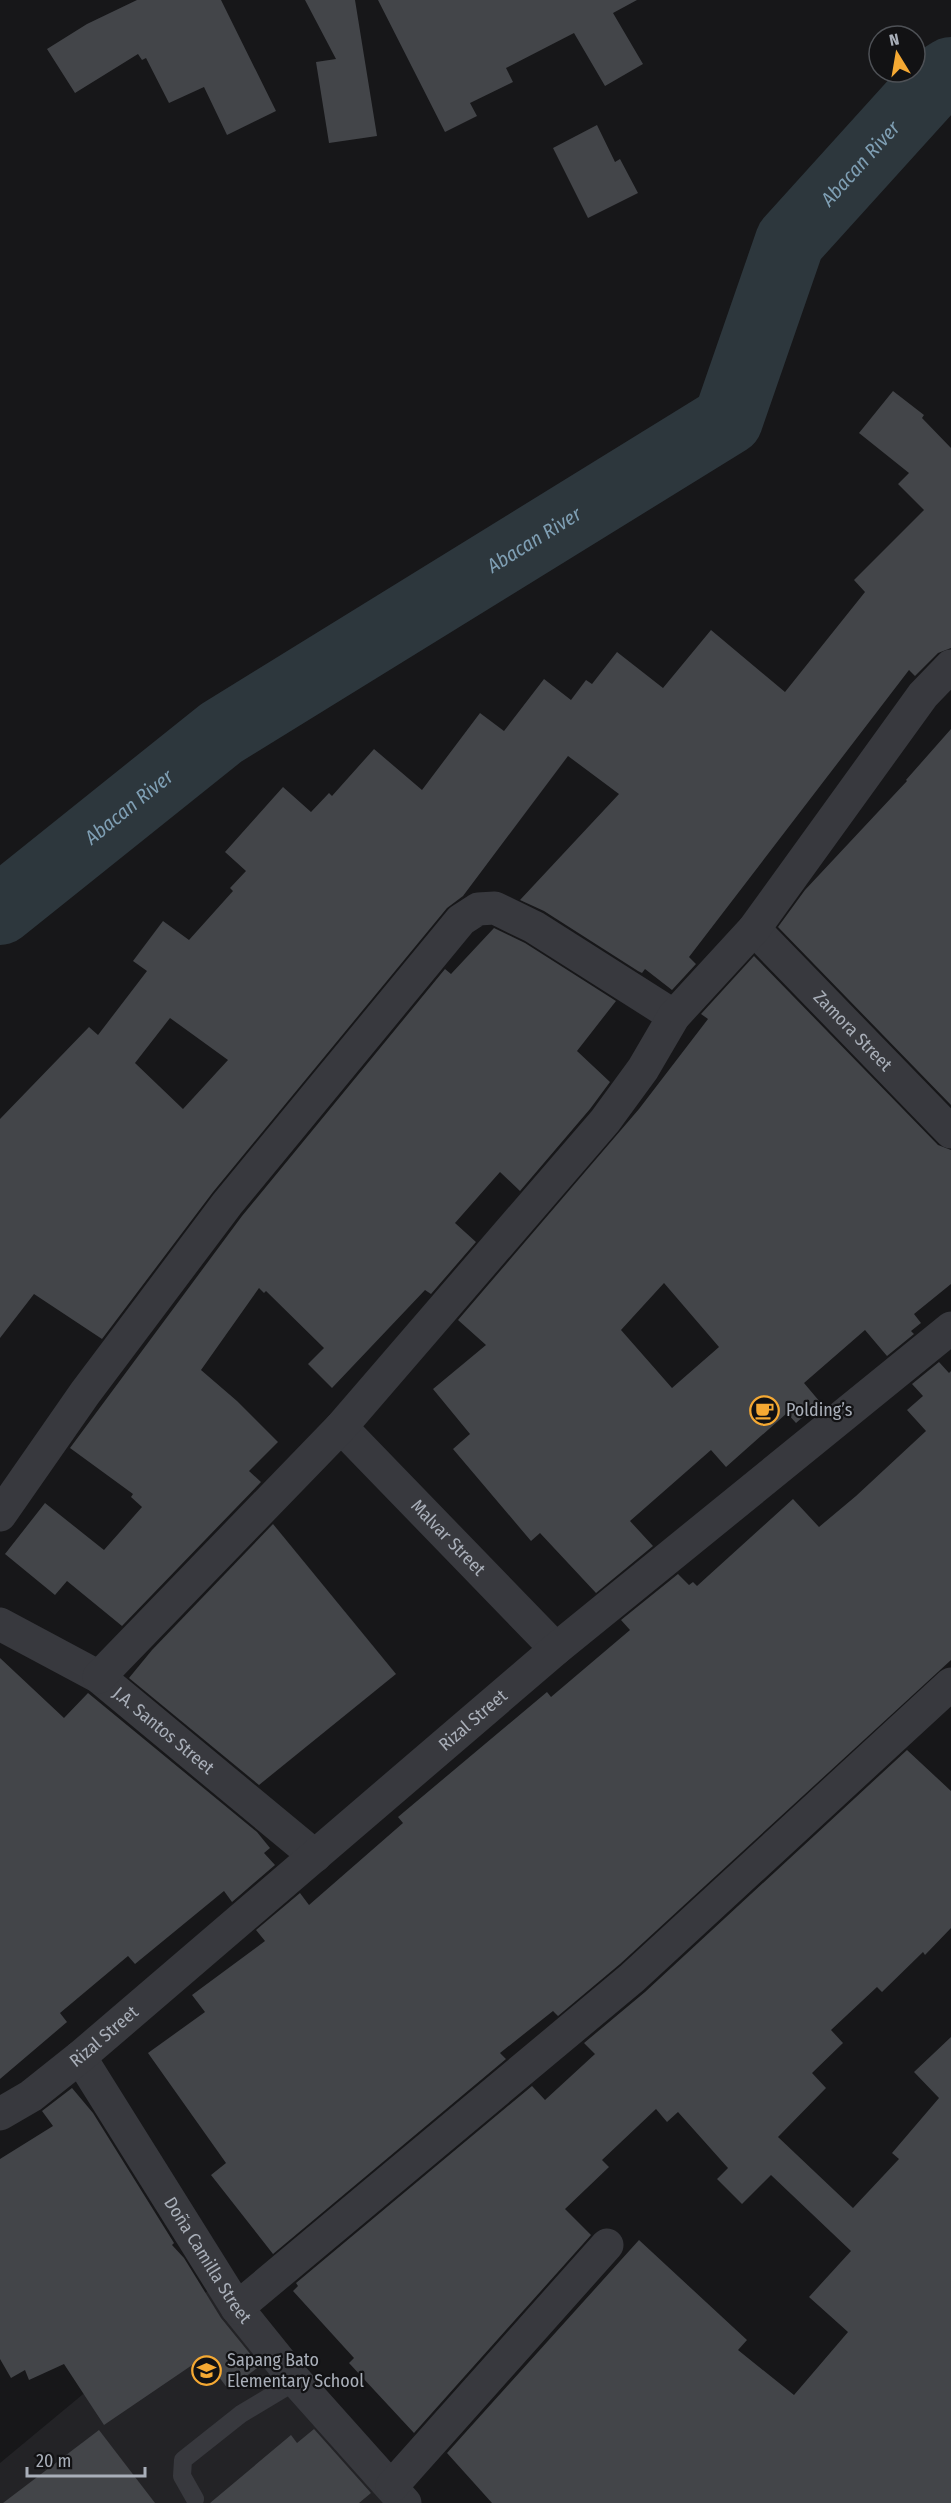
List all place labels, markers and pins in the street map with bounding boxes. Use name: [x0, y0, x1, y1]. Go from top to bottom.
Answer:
cafe icon: Polding’s: [749, 1394, 781, 1426]
place label: Polding’s: [786, 1399, 853, 1421]
place label: Sapang Bato Elementary School: [227, 2349, 364, 2392]
school or university icon: Sapang Bato Elementary School: [190, 2354, 222, 2386]

